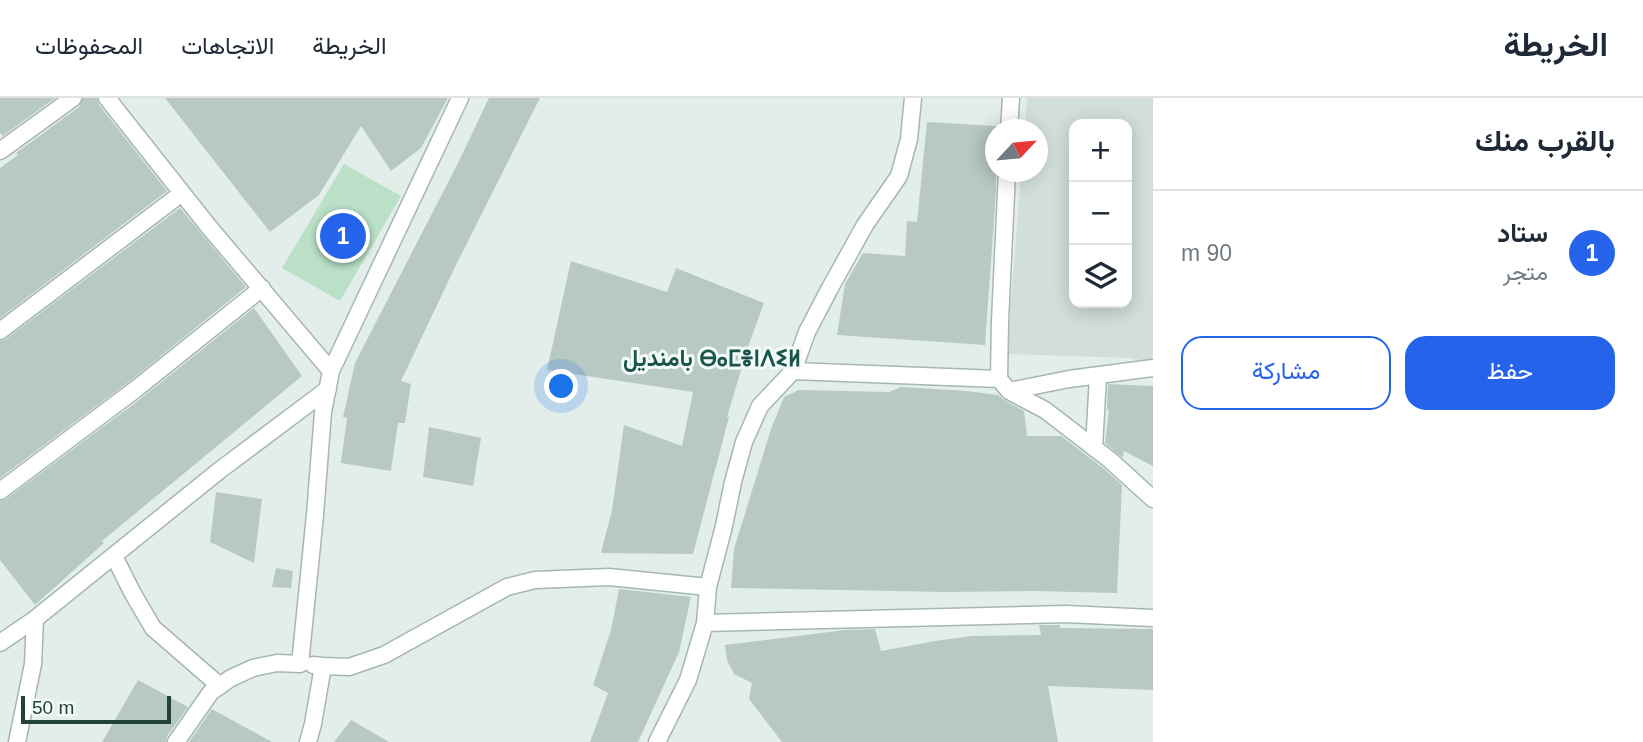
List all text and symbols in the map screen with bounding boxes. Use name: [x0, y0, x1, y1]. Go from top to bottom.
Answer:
text: الخريطة: [1504, 26, 1608, 63]
text: المحفوظات: [35, 32, 143, 59]
text: الاتجاهات: [181, 32, 274, 59]
text: الخريطة: [312, 32, 387, 59]
north arrow: [985, 119, 1048, 182]
map controls: [1069, 119, 1132, 308]
button: +: [1069, 119, 1132, 182]
text: بالقرب منك: [1475, 124, 1615, 157]
button: −: [1069, 182, 1132, 245]
pin: 1: [320, 210, 366, 262]
text: ستاد: [1497, 218, 1548, 248]
text: 90 m: [1181, 240, 1232, 266]
text: 1: [1586, 240, 1598, 266]
button: layers: [1069, 245, 1132, 308]
text: متجر: [1503, 259, 1548, 285]
button: مشاركة: [1181, 336, 1391, 410]
button: حفظ: [1405, 336, 1615, 410]
district label: بامنديل ⴱⴰⵎⴻⵏⴷⵉⵍ: [623, 345, 801, 372]
your location: [544, 369, 578, 403]
scale bar: [21, 693, 172, 725]
text: 50 m: [32, 697, 74, 718]

